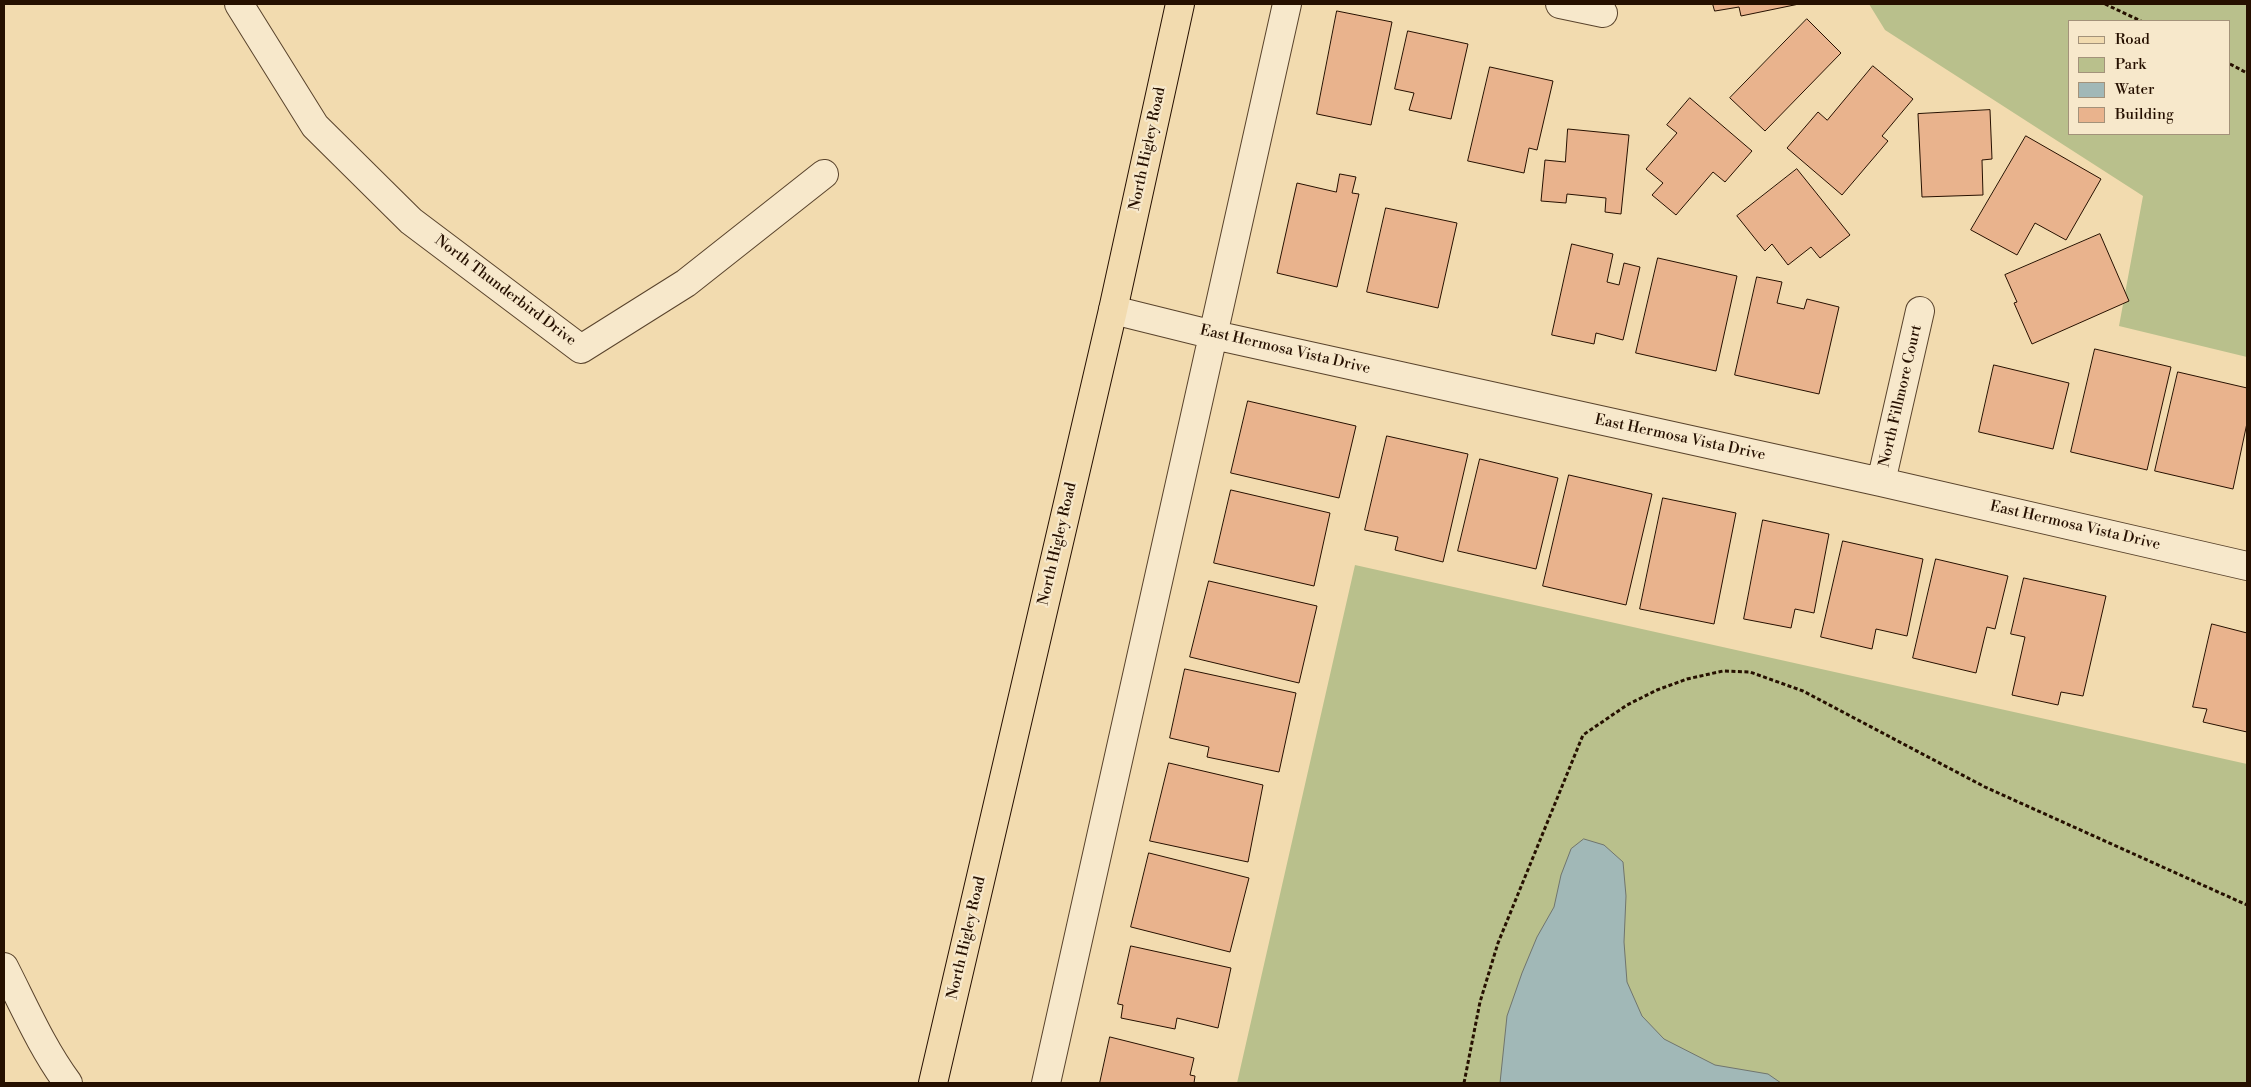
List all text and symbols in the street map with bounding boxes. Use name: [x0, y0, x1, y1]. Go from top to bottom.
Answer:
legend: [2068, 20, 2231, 135]
text: Road: [2115, 30, 2150, 49]
text: Park: [2115, 55, 2146, 74]
text: Water: [2115, 80, 2154, 99]
street label: North Higley Road: [1126, 86, 1170, 212]
text: Building: [2115, 105, 2174, 124]
street label: North Thunderbird Drive: [431, 232, 579, 350]
street label: East Hermosa Vista Drive: [1198, 322, 1372, 378]
street label: North Fillmore Court: [1876, 323, 1926, 469]
street label: East Hermosa Vista Drive: [1593, 411, 1767, 465]
street label: North Higley Road: [1035, 481, 1081, 607]
street label: East Hermosa Vista Drive: [1988, 498, 2162, 554]
street label: North Higley Road: [944, 875, 990, 1001]

